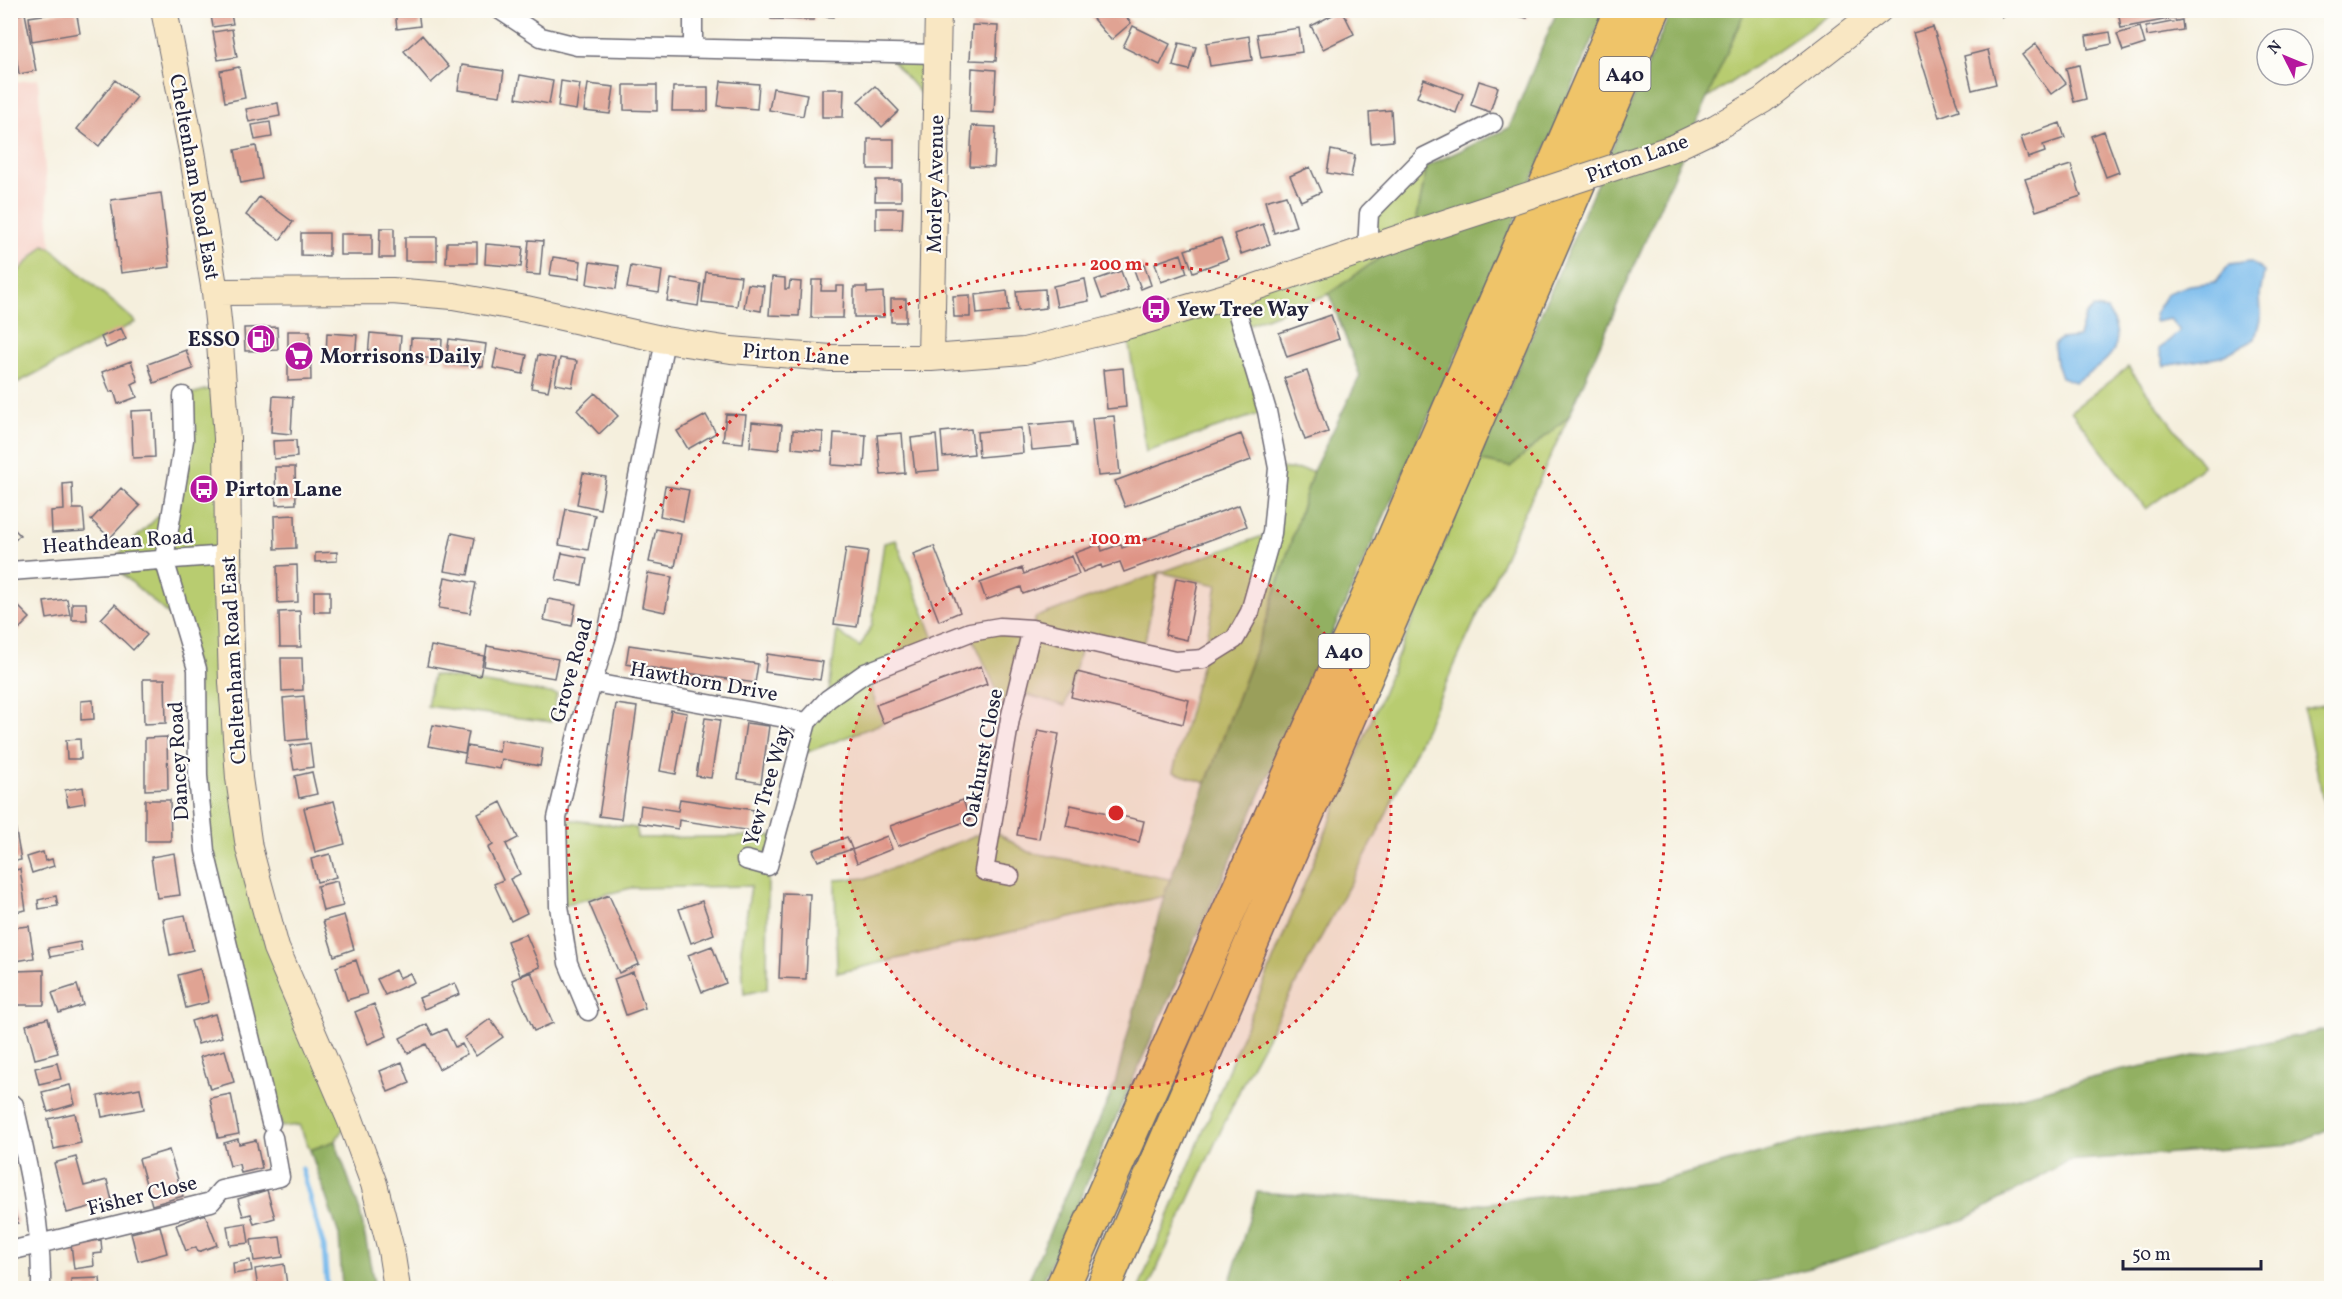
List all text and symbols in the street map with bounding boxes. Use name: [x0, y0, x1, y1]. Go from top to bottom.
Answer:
north arrow: [2255, 27, 2315, 87]
text: N: [2263, 36, 2288, 60]
road number: A40: [1600, 57, 1650, 91]
street label: Cheltenham Road East: [161, 72, 226, 283]
street label: Morley Avenue: [921, 114, 952, 254]
street label: Pirton Lane: [1582, 127, 1693, 191]
text: 200 m: [1090, 253, 1142, 278]
bus stop icon: Yew Tree Way: [1140, 293, 1172, 325]
place label: Yew Tree Way: [1177, 296, 1309, 325]
fuel station icon: ESSO: [245, 323, 277, 355]
place label: ESSO: [188, 326, 240, 355]
street label: Pirton Lane: [741, 337, 850, 374]
supermarket icon: Morrisons Daily: [283, 340, 315, 372]
place label: Morrisons Daily: [320, 343, 482, 372]
bus stop icon: Pirton Lane: [188, 473, 220, 505]
place label: Pirton Lane: [225, 476, 342, 505]
street label: Heathdean Road: [41, 523, 195, 562]
text: 100 m: [1091, 527, 1141, 552]
street label: Cheltenham Road East: [215, 555, 254, 765]
street label: Grove Road: [544, 615, 601, 726]
road number: A40: [1318, 634, 1370, 668]
street label: Hawthorn Drive: [627, 655, 780, 710]
street label: Oakhurst Close: [956, 686, 1011, 830]
street label: Dancey Road: [162, 700, 197, 822]
street label: Yew Tree Way: [737, 721, 800, 849]
centre of rings: [1106, 803, 1126, 823]
street label: Fisher Close: [84, 1169, 200, 1224]
scale bar: [2123, 1233, 2261, 1271]
text: 50 m: [2132, 1243, 2171, 1268]

